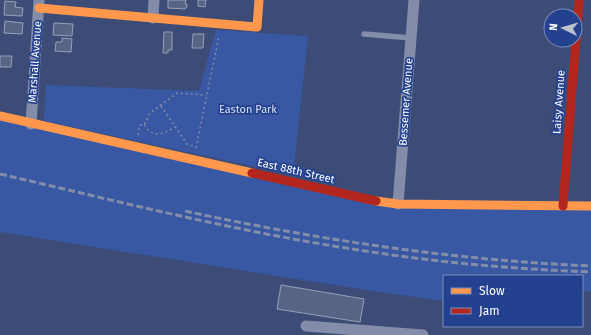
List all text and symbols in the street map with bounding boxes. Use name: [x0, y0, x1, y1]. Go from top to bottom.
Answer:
north arrow: [543, 8, 583, 48]
street label: Marshall Avenue: [26, 21, 44, 103]
text: N: [547, 23, 560, 31]
street label: Bessemer Avenue: [396, 58, 416, 146]
street label: Laisy Avenue: [550, 69, 568, 135]
park label: Easton Park: [219, 103, 277, 116]
street label: East 88th Street: [256, 156, 336, 186]
legend: [443, 275, 583, 327]
text: Slow: [479, 284, 505, 298]
text: Jam: [479, 304, 499, 318]

